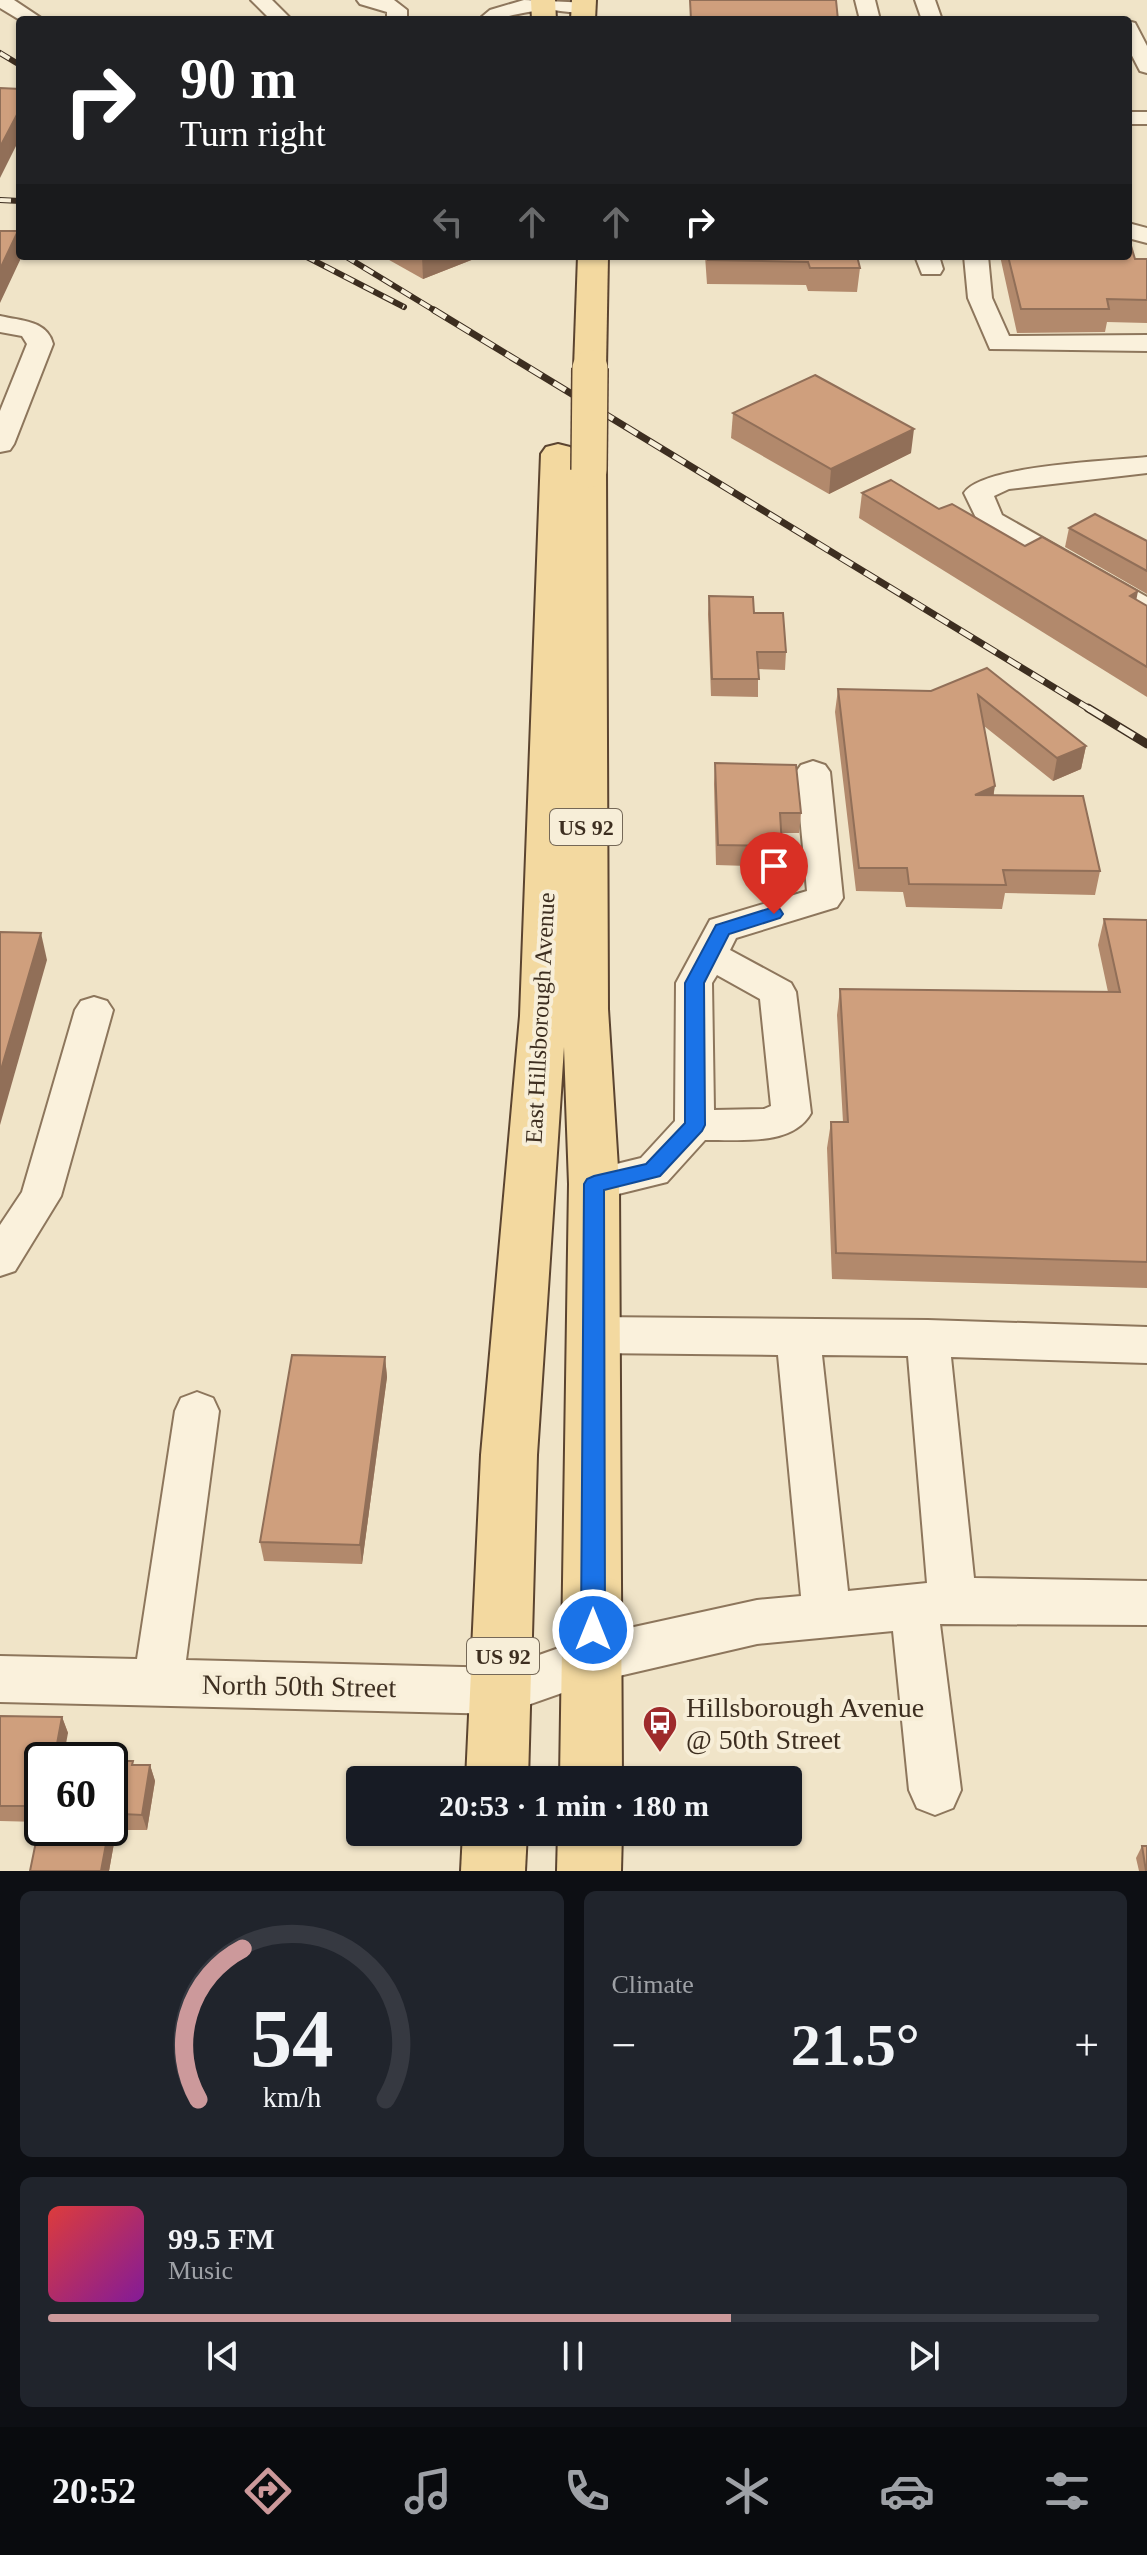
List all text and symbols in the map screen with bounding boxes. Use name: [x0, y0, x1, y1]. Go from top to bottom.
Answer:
icon: right: [48, 48, 152, 152]
text: 90 m: [180, 48, 297, 110]
text: Turn right: [180, 114, 326, 154]
icon: left: [426, 200, 470, 244]
icon: ahead: [510, 200, 554, 244]
icon: ahead: [594, 200, 638, 244]
icon: right: [678, 200, 722, 244]
road number: US 92: [550, 809, 622, 845]
pin: [740, 832, 808, 914]
icon: arrive: [752, 844, 796, 888]
street label: East Hillsborough Avenue: [520, 892, 560, 1144]
position arrow: [551, 1588, 635, 1672]
road number: US 92: [467, 1638, 539, 1674]
street label: North 50th Street: [202, 1669, 397, 1703]
place label: Hillsborough Avenue @ 50th Street: [686, 1692, 924, 1755]
bus stop icon: Hillsborough Avenue @ 50th Street: [641, 1704, 679, 1754]
speed limit sign: 60: [24, 1742, 128, 1846]
text: 20:53 · 1 min · 180 m: [439, 1789, 709, 1822]
text: Climate: [612, 1970, 694, 1999]
text: 54: [250, 1992, 333, 2084]
text: 21.5°: [791, 2012, 920, 2078]
text: −: [612, 2021, 636, 2070]
text: +: [1074, 2021, 1099, 2070]
text: km/h: [262, 2082, 321, 2113]
text: 99.5 FM: [168, 2222, 275, 2255]
text: Music: [168, 2256, 233, 2285]
icon: previous: [201, 2334, 245, 2378]
icon: pause: [551, 2334, 595, 2378]
icon: next: [902, 2334, 946, 2378]
icon: directions: [240, 2463, 296, 2519]
icon: music: [400, 2463, 456, 2519]
icon: phone: [559, 2463, 615, 2519]
icon: climate: [719, 2463, 775, 2519]
icon: car: [879, 2463, 935, 2519]
icon: filters: [1039, 2463, 1095, 2519]
text: 20:52: [52, 2471, 136, 2511]

